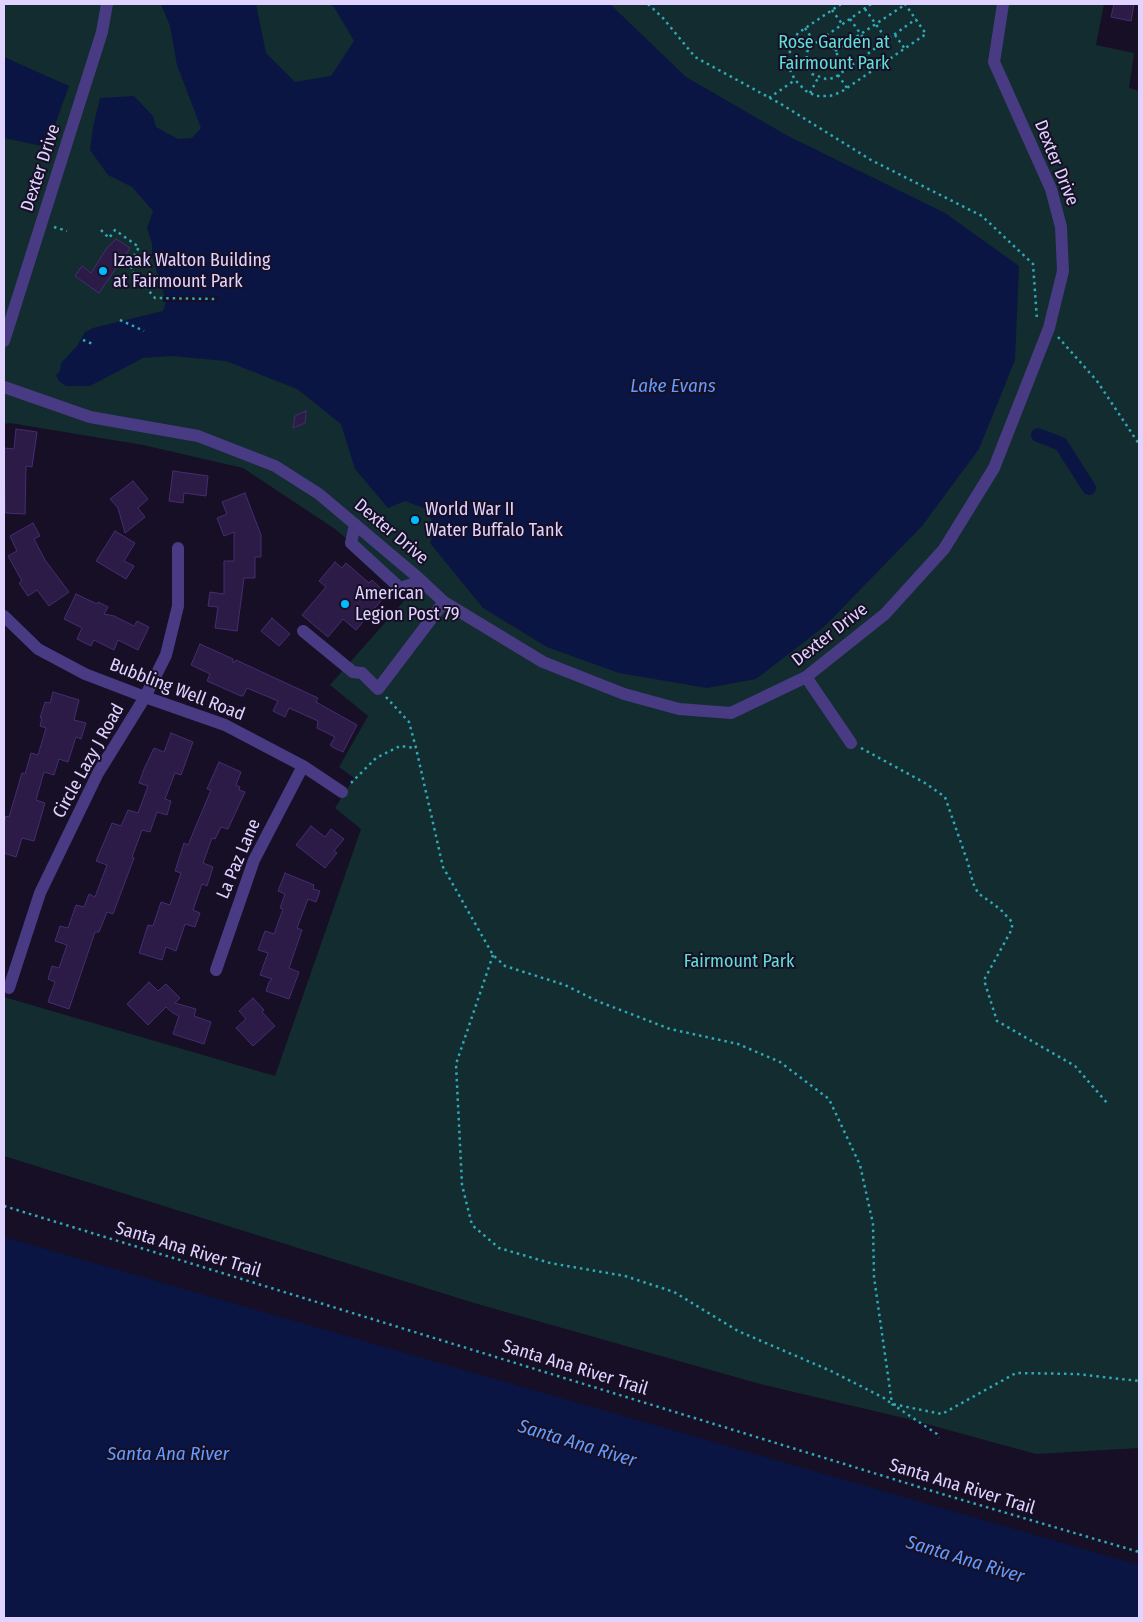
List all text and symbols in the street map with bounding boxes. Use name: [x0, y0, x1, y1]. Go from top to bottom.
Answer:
park label: Rose Garden at Fairmount Park: [778, 32, 890, 74]
street label: Dexter Drive: [1029, 117, 1083, 209]
street label: Dexter Drive: [17, 122, 65, 214]
place label: Izaak Walton Building at Fairmount Park: [113, 250, 270, 292]
marker: Izaak Walton Building at Fairmount Park: [97, 265, 109, 277]
water label: Lake Evans: [630, 376, 716, 398]
street label: Dexter Drive: [350, 495, 432, 569]
place label: World War II Water Buffalo Tank: [425, 499, 563, 542]
marker: World War II Water Buffalo Tank: [409, 514, 421, 526]
place label: American Legion Post 79: [355, 583, 460, 626]
marker: American Legion Post 79: [339, 598, 351, 610]
street label: Dexter Drive: [788, 599, 872, 671]
street label: Bubbling Well Road: [106, 654, 248, 726]
street label: Circle Lazy J Road: [49, 700, 129, 822]
street label: La Paz Lane: [213, 816, 265, 902]
park label: Fairmount Park: [684, 951, 794, 973]
street label: Santa Ana River Trail: [112, 1218, 264, 1282]
street label: Santa Ana River Trail: [499, 1336, 651, 1400]
water label: Santa Ana River: [515, 1415, 639, 1473]
water label: Santa Ana River: [107, 1444, 229, 1466]
street label: Santa Ana River Trail: [886, 1455, 1038, 1519]
water label: Santa Ana River: [903, 1531, 1027, 1589]

